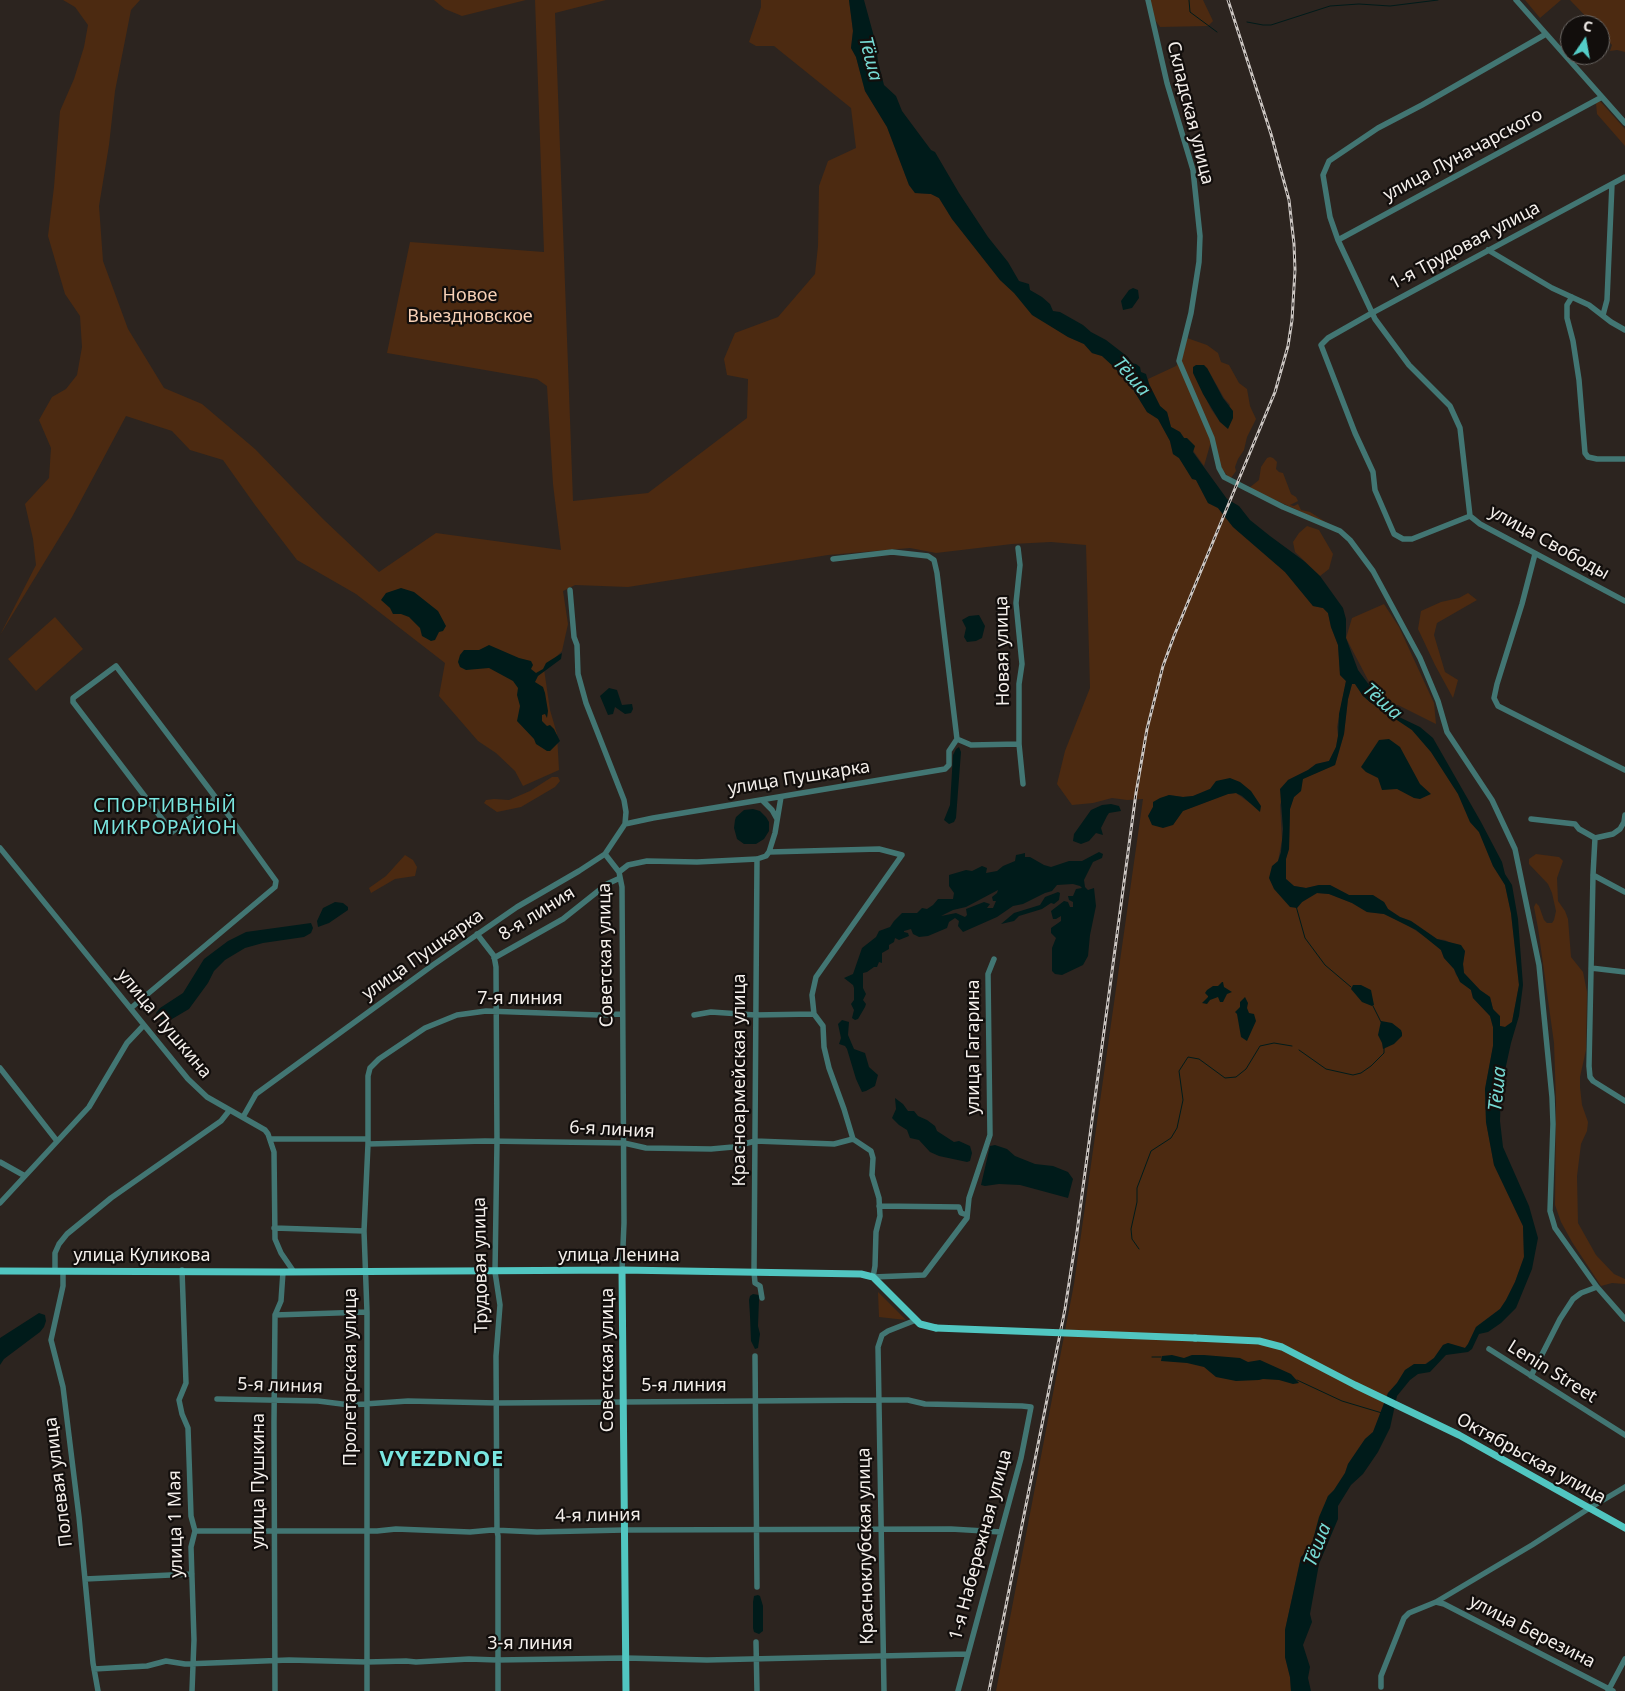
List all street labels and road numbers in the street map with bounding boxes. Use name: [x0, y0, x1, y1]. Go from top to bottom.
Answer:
street label: Складская улица: [1162, 39, 1218, 187]
street label: улица Луначарского: [1380, 104, 1546, 206]
street label: 1-я Трудовая улица: [1386, 197, 1544, 295]
street label: улица Свободы: [1485, 501, 1613, 585]
street label: Новая улица: [991, 596, 1015, 706]
street label: улица Пушкарка: [726, 756, 872, 800]
street label: 8-я линия: [495, 882, 579, 946]
street label: Советская улица: [594, 883, 618, 1027]
street label: улица Пушкарка: [358, 905, 488, 1005]
street label: улица Пушкина: [112, 965, 216, 1083]
street label: Красноармейская улица: [729, 974, 751, 1186]
street label: улица Гагарина: [963, 979, 985, 1115]
street label: 7-я линия: [477, 988, 563, 1010]
street label: 6-я линия: [569, 1117, 655, 1143]
street label: Трудовая улица: [469, 1197, 493, 1333]
street label: улица Куликова: [74, 1245, 210, 1267]
street label: улица Ленина: [558, 1245, 680, 1267]
street label: Пролетарская улица: [340, 1288, 362, 1466]
street label: Советская улица: [597, 1288, 619, 1432]
street label: Lenin Street: [1503, 1336, 1601, 1408]
street label: 5-я линия: [237, 1374, 323, 1398]
street label: 5-я линия: [641, 1375, 727, 1397]
street label: Октябрьская улица: [1452, 1409, 1610, 1509]
street label: улица Пушкина: [248, 1413, 270, 1549]
street label: Полевая улица: [40, 1416, 78, 1548]
street label: Красноклубская улица: [853, 1447, 879, 1645]
street label: 1-я Набережная улица: [945, 1447, 1017, 1643]
street label: улица 1 Мая: [164, 1470, 188, 1578]
street label: 4-я линия: [555, 1504, 641, 1528]
street label: улица Березина: [1465, 1591, 1599, 1673]
street label: 3-я линия: [487, 1633, 573, 1655]

